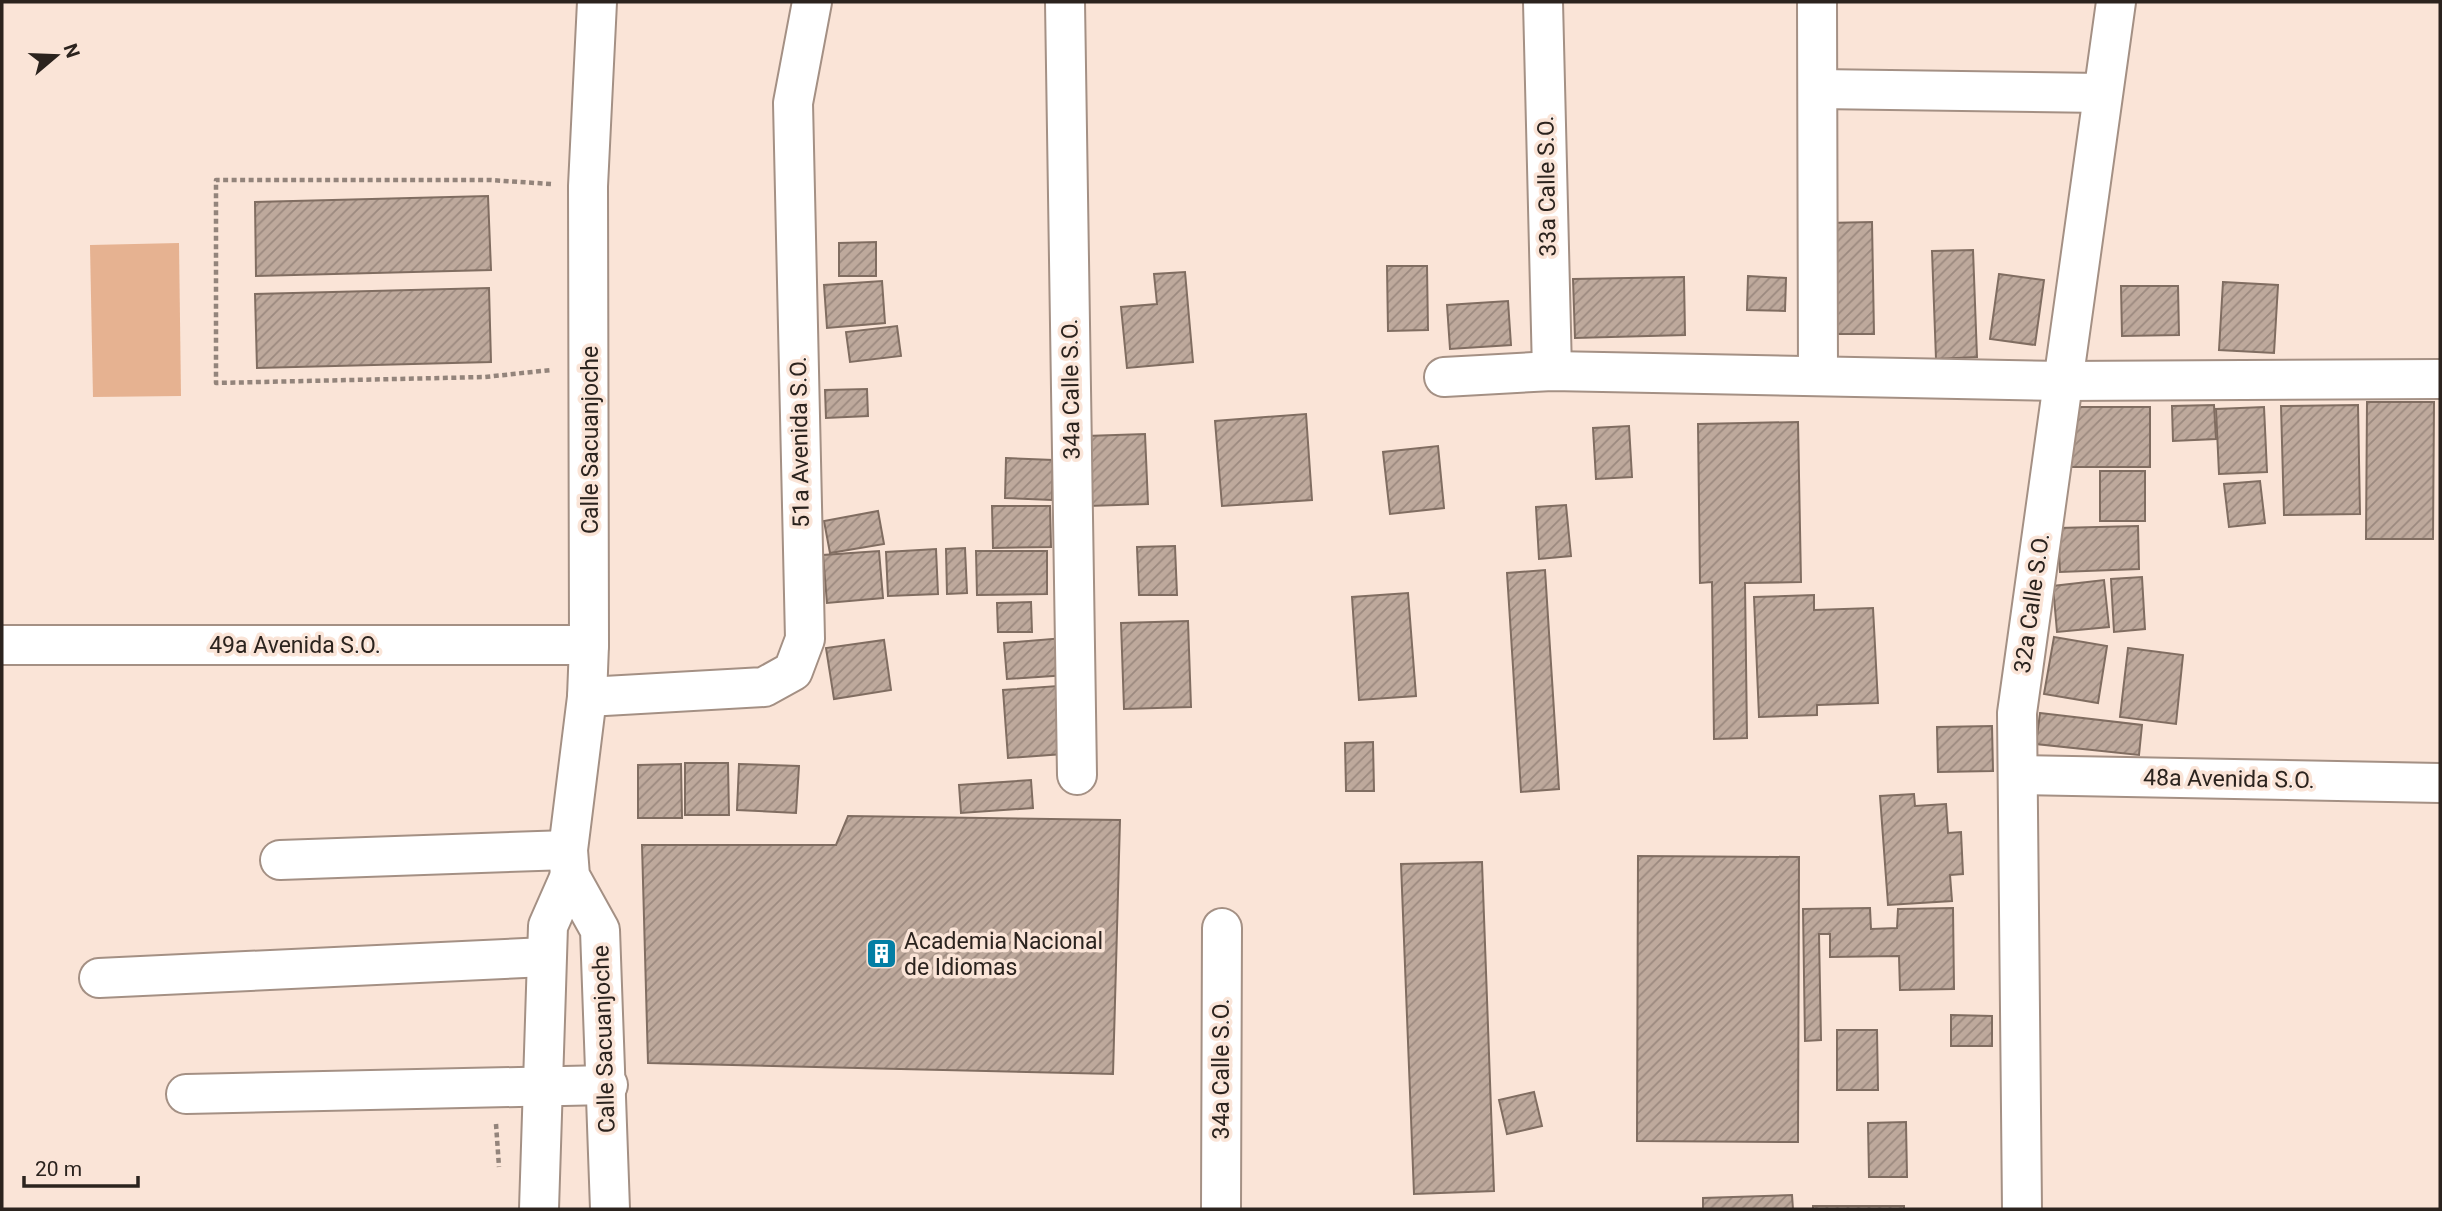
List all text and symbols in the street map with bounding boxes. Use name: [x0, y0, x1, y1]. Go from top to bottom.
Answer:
north arrow: [21, 21, 91, 91]
text: N: [59, 41, 85, 61]
street label: 33a Calle S.O.: [1532, 115, 1562, 257]
street label: 34a Calle S.O.: [1056, 318, 1086, 460]
street label: Calle Sacuanjoche: [577, 346, 604, 534]
street label: 51a Avenida S.O.: [785, 356, 815, 528]
street label: 32a Calle S.O.: [2009, 531, 2055, 675]
street label: 49a Avenida S.O.: [209, 632, 381, 659]
street label: 48a Avenida S.O.: [2143, 764, 2315, 794]
place label: Academia Nacional de Idiomas: [904, 928, 1103, 981]
building icon: Academia Nacional de Idiomas: [864, 937, 898, 971]
street label: Calle Sacuanjoche: [587, 944, 621, 1134]
street label: 34a Calle S.O.: [1208, 998, 1235, 1140]
scale bar: [24, 1144, 138, 1188]
text: 20 m: [35, 1157, 82, 1181]

